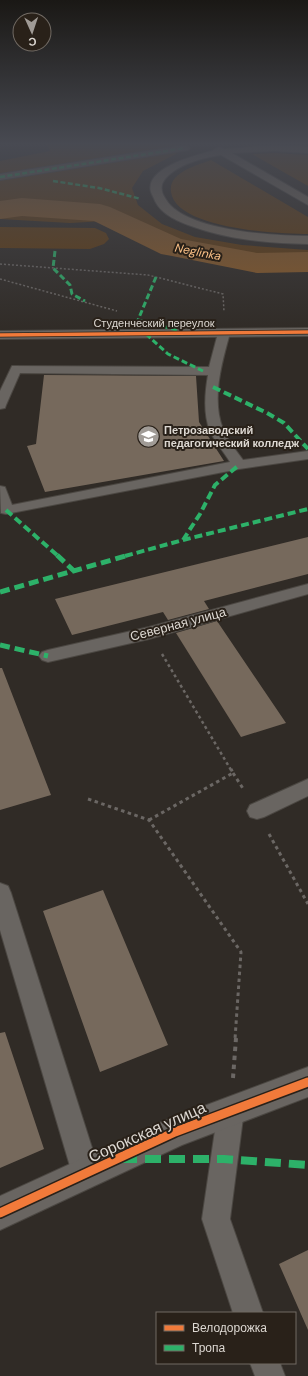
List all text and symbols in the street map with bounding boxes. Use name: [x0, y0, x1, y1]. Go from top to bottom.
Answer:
north arrow: [12, 12, 52, 52]
text: С: [28, 35, 37, 49]
water label: Neglinka: [174, 240, 223, 264]
street label: Студенческий переулок: [93, 316, 215, 330]
school or university icon: Петрозаводский педагогический колледж: [135, 423, 161, 449]
place label: Петрозаводский педагогический колледж: [164, 423, 299, 450]
street label: Северная улица: [128, 603, 229, 645]
street label: Сорокская улица: [85, 1097, 209, 1167]
legend: [156, 1312, 296, 1364]
text: Велодорожка: [192, 1320, 267, 1336]
text: Тропа: [192, 1340, 226, 1356]

